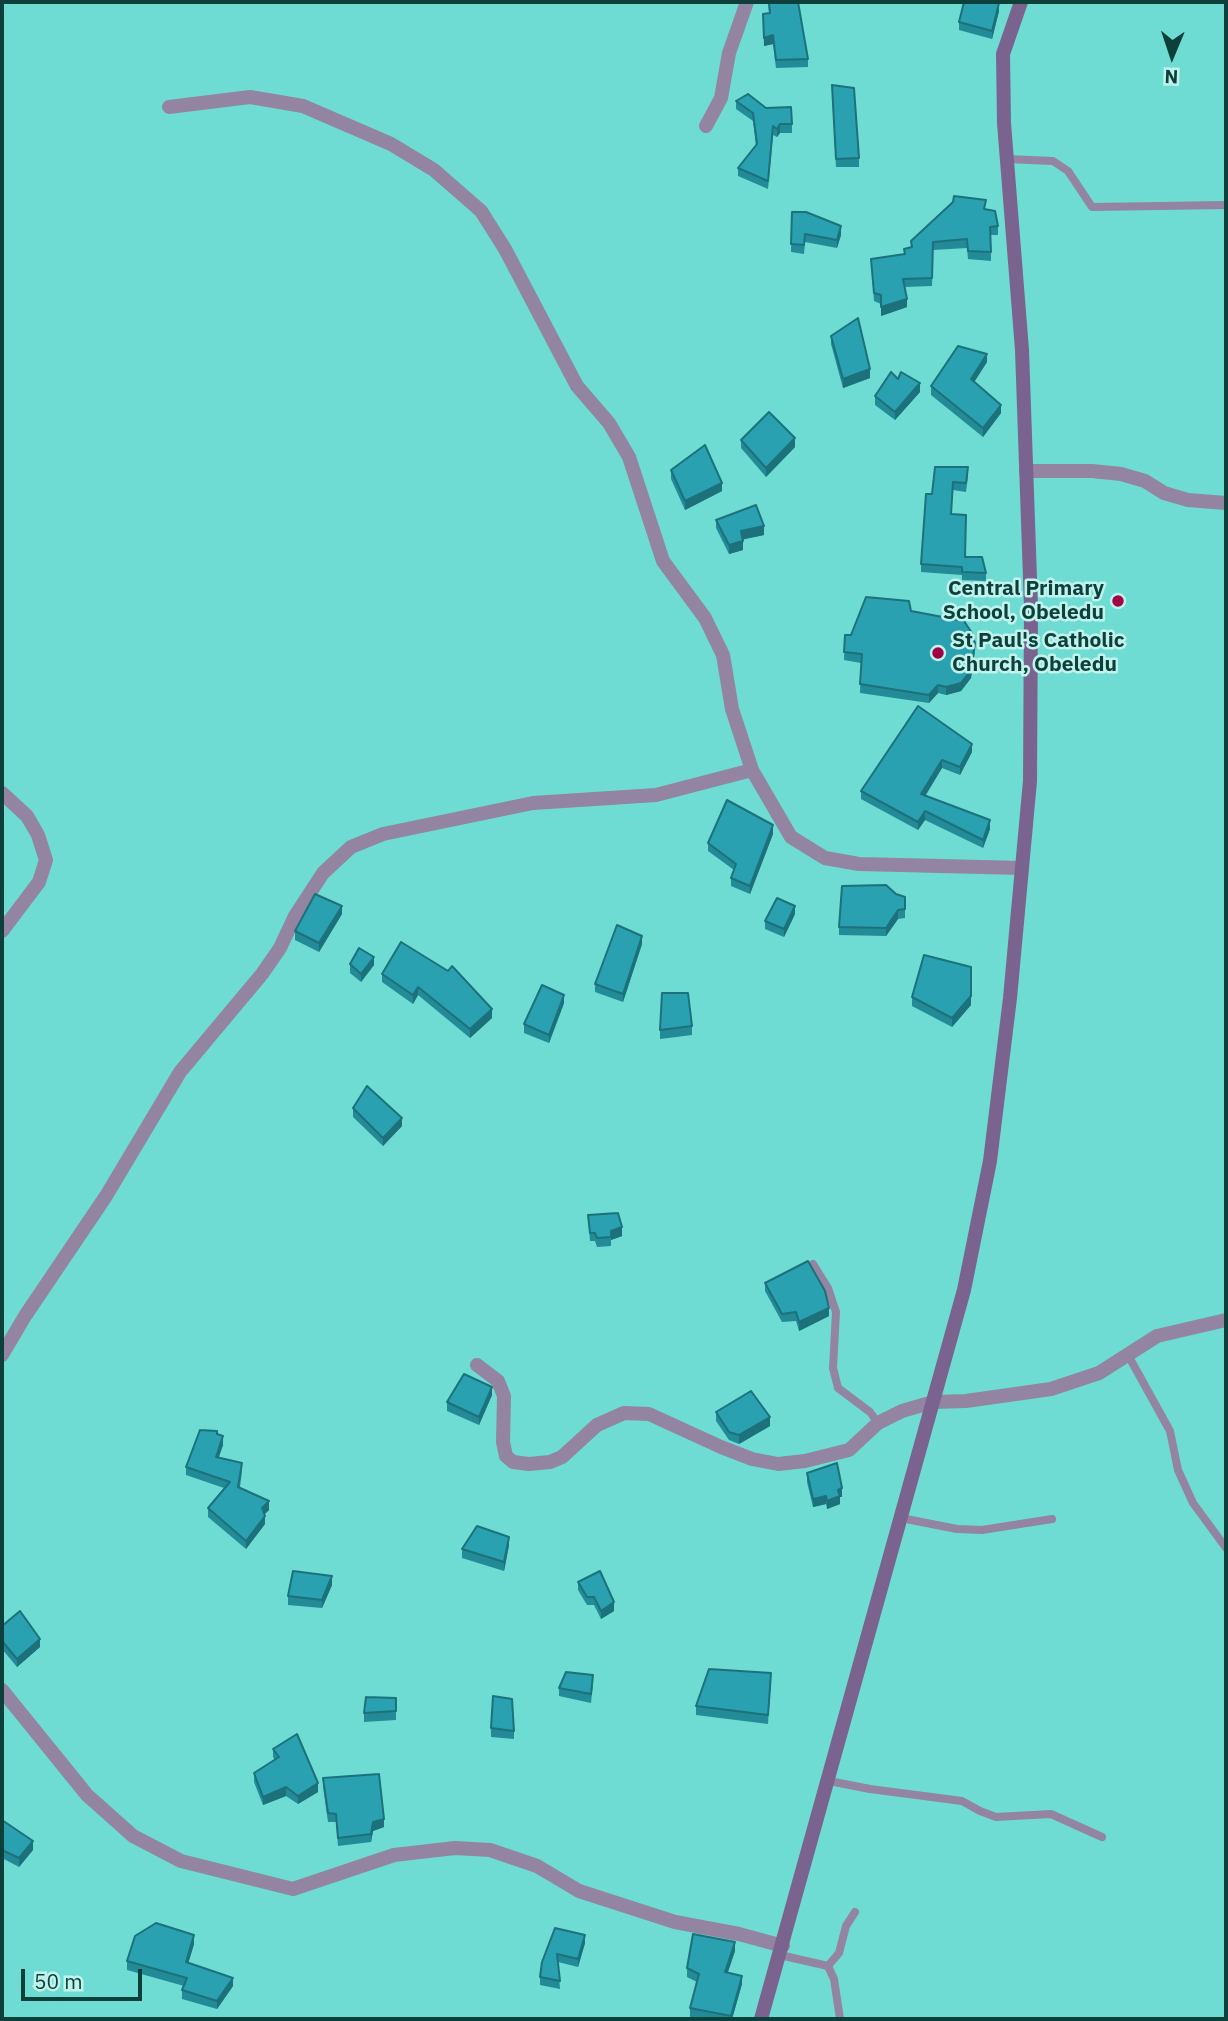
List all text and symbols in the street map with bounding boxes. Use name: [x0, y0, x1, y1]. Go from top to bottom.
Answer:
north arrow: [1137, 21, 1207, 91]
text: N: [1164, 65, 1179, 89]
place label: Central Primary School, Obeledu: [943, 576, 1104, 626]
marker: Central Primary School, Obeledu: [1110, 593, 1126, 609]
place label: St Paul's Catholic Church, Obeledu: [952, 628, 1125, 678]
marker: St Paul's Catholic Church, Obeledu: [930, 645, 946, 661]
scale bar: [24, 1954, 145, 1998]
text: 50 m: [34, 1967, 83, 1995]

